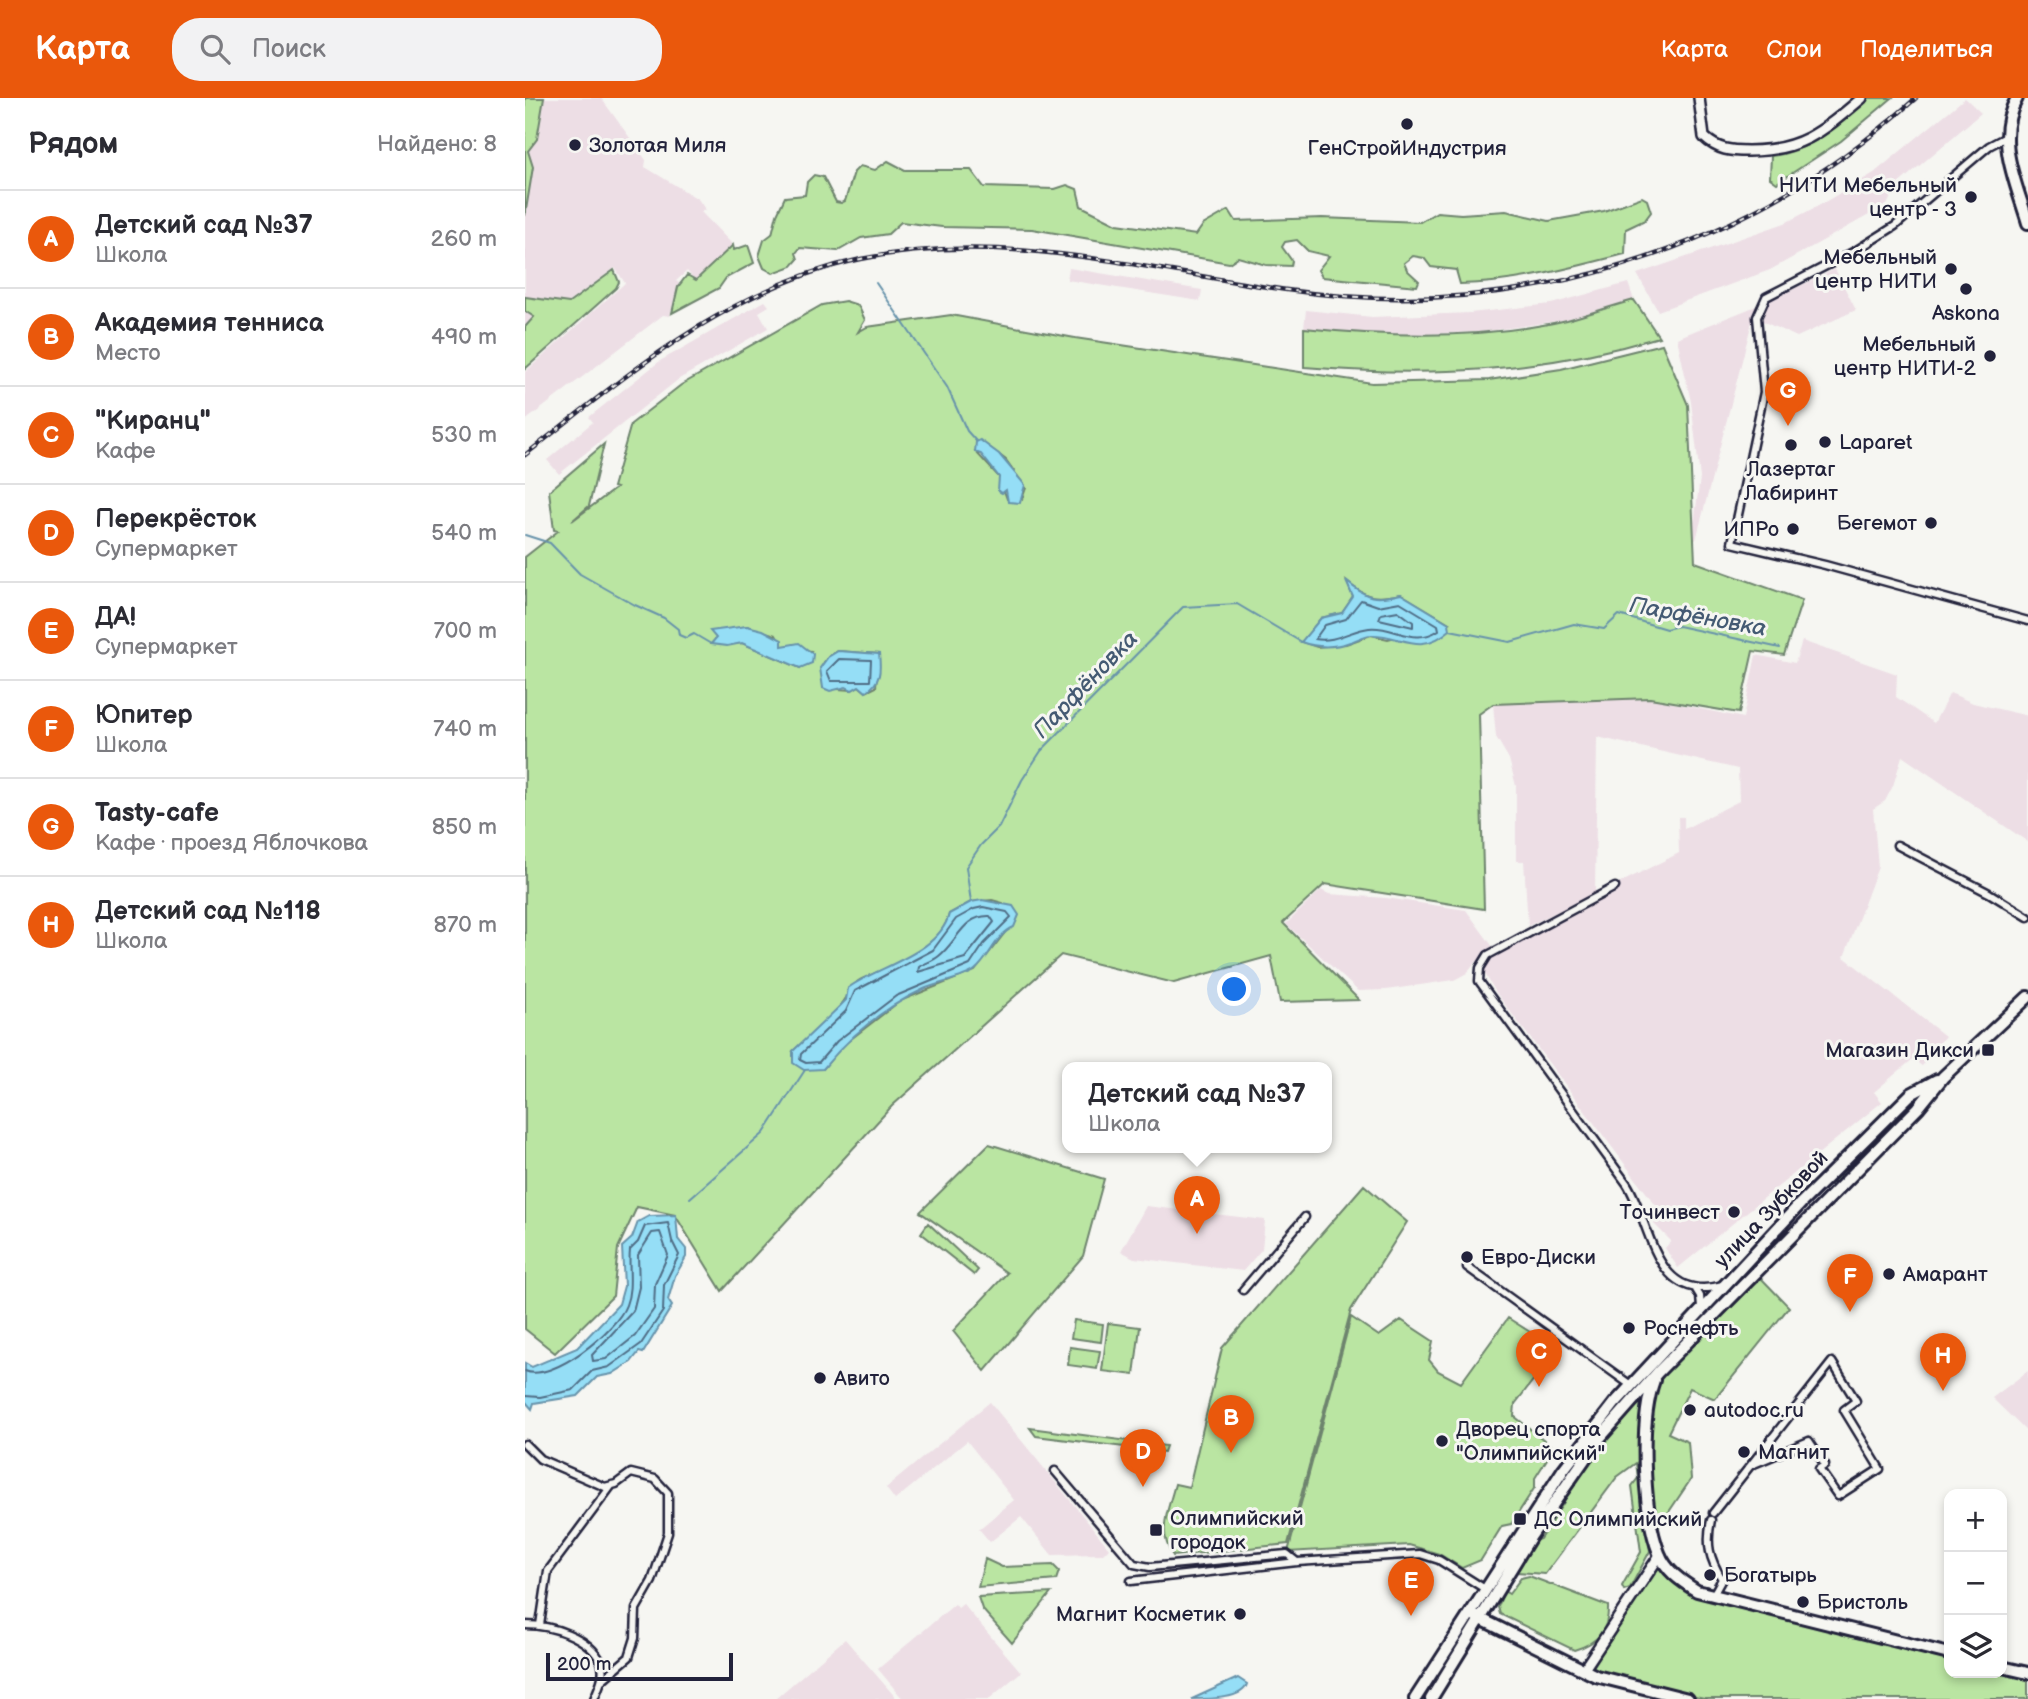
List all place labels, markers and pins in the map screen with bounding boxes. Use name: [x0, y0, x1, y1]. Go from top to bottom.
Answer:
marker: ГенСтройИндустрия: [1399, 116, 1415, 132]
place label: Золотая Миля: [589, 133, 726, 158]
place label: ГенСтройИндустрия: [1307, 136, 1507, 161]
marker: Золотая Миля: [567, 137, 583, 153]
place label: НИТИ Мебельный центр - 3: [1779, 173, 1957, 222]
marker: НИТИ Мебельный центр - 3: [1963, 189, 1979, 205]
place label: Мебельный центр НИТИ: [1815, 245, 1937, 294]
marker: Мебельный центр НИТИ: [1943, 261, 1959, 277]
marker: Askona: [1958, 281, 1974, 297]
place label: Askona: [1932, 301, 2000, 326]
place label: Мебельный центр НИТИ-2: [1834, 332, 1977, 381]
marker: Мебельный центр НИТИ-2: [1982, 348, 1998, 364]
pin: G: [1765, 368, 1811, 426]
place label: Laparet: [1839, 430, 1913, 455]
marker: Laparet: [1817, 434, 1833, 450]
marker: Лазертаг Лабиринт: [1783, 437, 1799, 453]
place label: Лазертаг Лабиринт: [1743, 457, 1838, 506]
place label: Бегемот: [1837, 511, 1917, 536]
marker: Бегемот: [1923, 515, 1939, 531]
place label: ИПРо: [1723, 517, 1779, 542]
marker: ИПРо: [1785, 521, 1801, 537]
place label: Магазин Дикси: [1825, 1038, 1974, 1063]
marker: Магазин Дикси: [1980, 1042, 1996, 1058]
pin: A: [1174, 1176, 1220, 1234]
place label: Точинвест: [1620, 1200, 1720, 1225]
marker: Точинвест: [1726, 1204, 1742, 1220]
place label: Евро-Диски: [1481, 1245, 1596, 1270]
marker: Евро-Диски: [1459, 1249, 1475, 1265]
pin: F: [1827, 1254, 1873, 1312]
place label: Амарант: [1902, 1262, 1988, 1287]
marker: Амарант: [1881, 1266, 1897, 1282]
place label: Роснефть: [1643, 1316, 1739, 1341]
marker: Роснефть: [1621, 1320, 1637, 1336]
pin: C: [1516, 1329, 1562, 1387]
pin: H: [1920, 1333, 1966, 1391]
place label: Авито: [833, 1366, 890, 1391]
marker: Авито: [812, 1370, 828, 1386]
pin: B: [1208, 1395, 1254, 1453]
place label: autodoc.ru: [1704, 1398, 1804, 1423]
marker: autodoc.ru: [1682, 1402, 1698, 1418]
place label: Дворец спорта "Олимпийский": [1456, 1417, 1605, 1466]
pin: D: [1120, 1429, 1166, 1487]
marker: Дворец спорта "Олимпийский": [1434, 1433, 1450, 1449]
place label: Магнит: [1758, 1440, 1830, 1465]
marker: Магнит: [1736, 1444, 1752, 1460]
place label: Олимпийский городок: [1170, 1506, 1304, 1555]
place label: ДС Олимпийский: [1534, 1507, 1702, 1532]
marker: ДС Олимпийский: [1512, 1511, 1528, 1527]
marker: Олимпийский городок: [1148, 1522, 1164, 1538]
pin: E: [1388, 1558, 1434, 1616]
place label: Богатырь: [1724, 1563, 1817, 1588]
marker: Богатырь: [1702, 1567, 1718, 1583]
place label: Бристоль: [1817, 1590, 1908, 1615]
marker: Бристоль: [1795, 1594, 1811, 1610]
place label: Магнит Косметик: [1056, 1602, 1226, 1627]
marker: Магнит Косметик: [1232, 1606, 1248, 1622]

